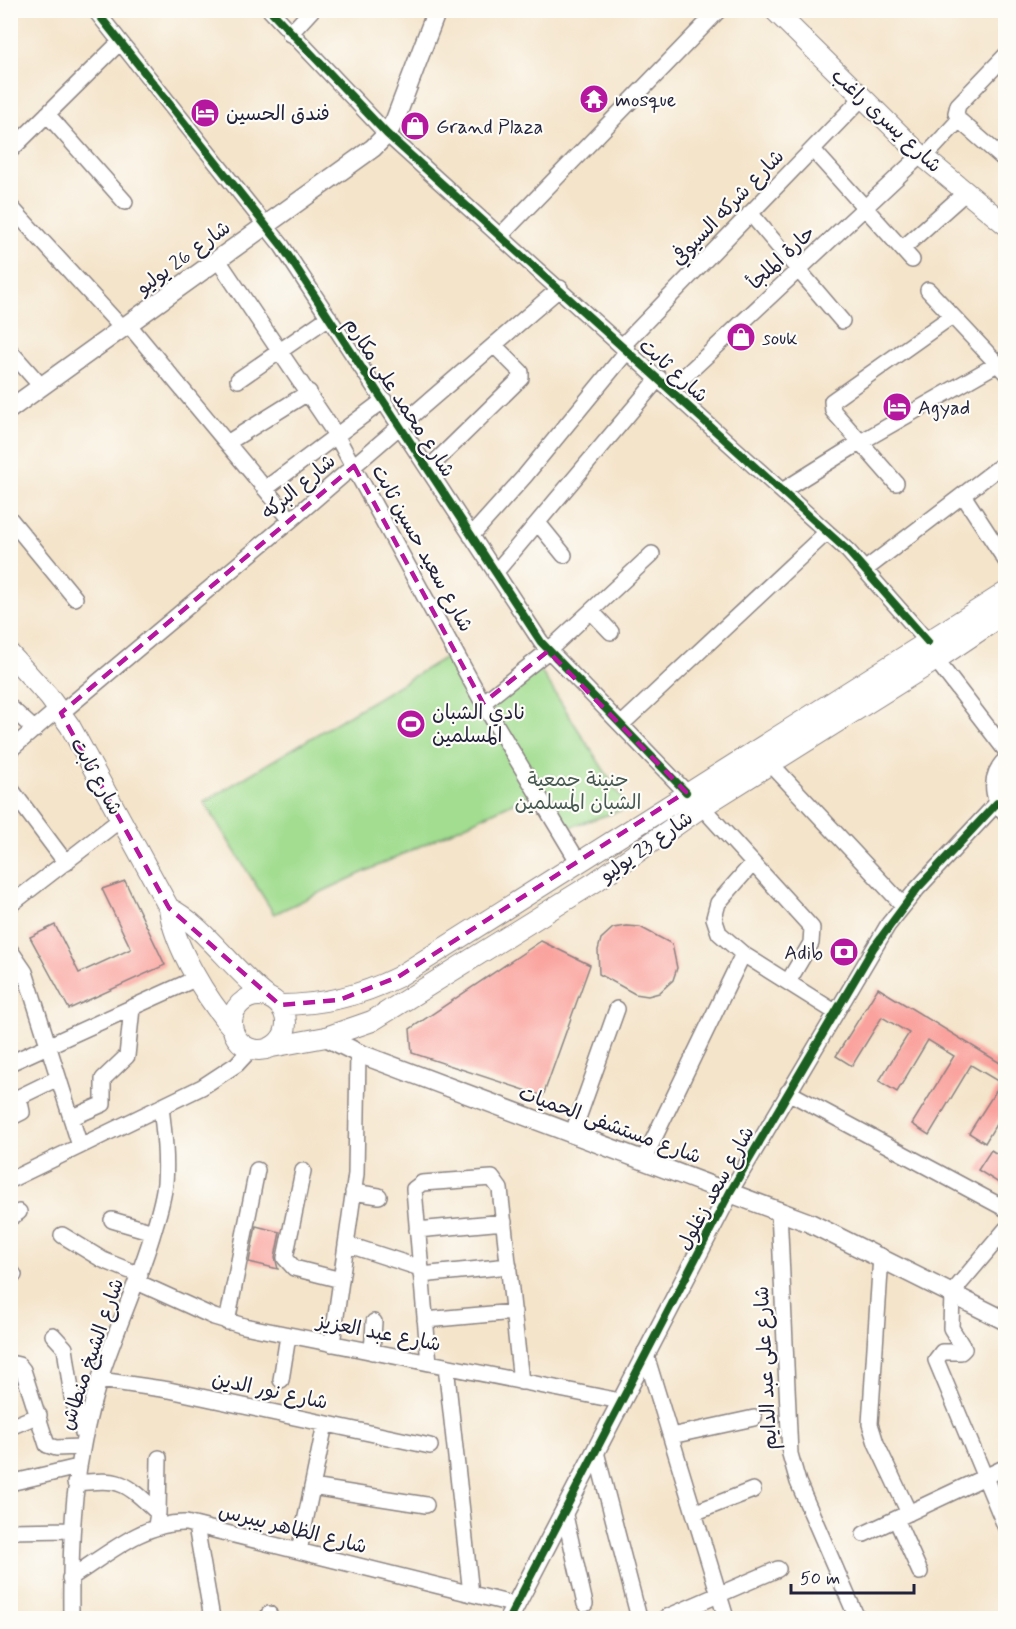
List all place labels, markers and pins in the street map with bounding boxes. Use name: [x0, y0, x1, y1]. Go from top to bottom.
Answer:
temple icon: mosque: [578, 83, 610, 115]
place label: mosque: [615, 87, 676, 114]
hotel icon: فندق الحسين: [189, 97, 221, 129]
place label: فندق الحسين: [226, 101, 330, 128]
shop icon: Grand Plaza: [399, 110, 431, 142]
place label: Grand Plaza: [436, 114, 543, 141]
shop icon: souk: [725, 321, 757, 353]
place label: souk: [762, 325, 798, 352]
hotel icon: Agyad: [881, 391, 913, 423]
place label: Agyad: [918, 395, 970, 422]
place label: نادي الشبان المسلمين: [432, 700, 525, 750]
sports icon: نادي الشبان المسلمين: [395, 708, 427, 740]
bank icon: Adib: [828, 936, 860, 968]
place label: Adib: [784, 940, 823, 967]

